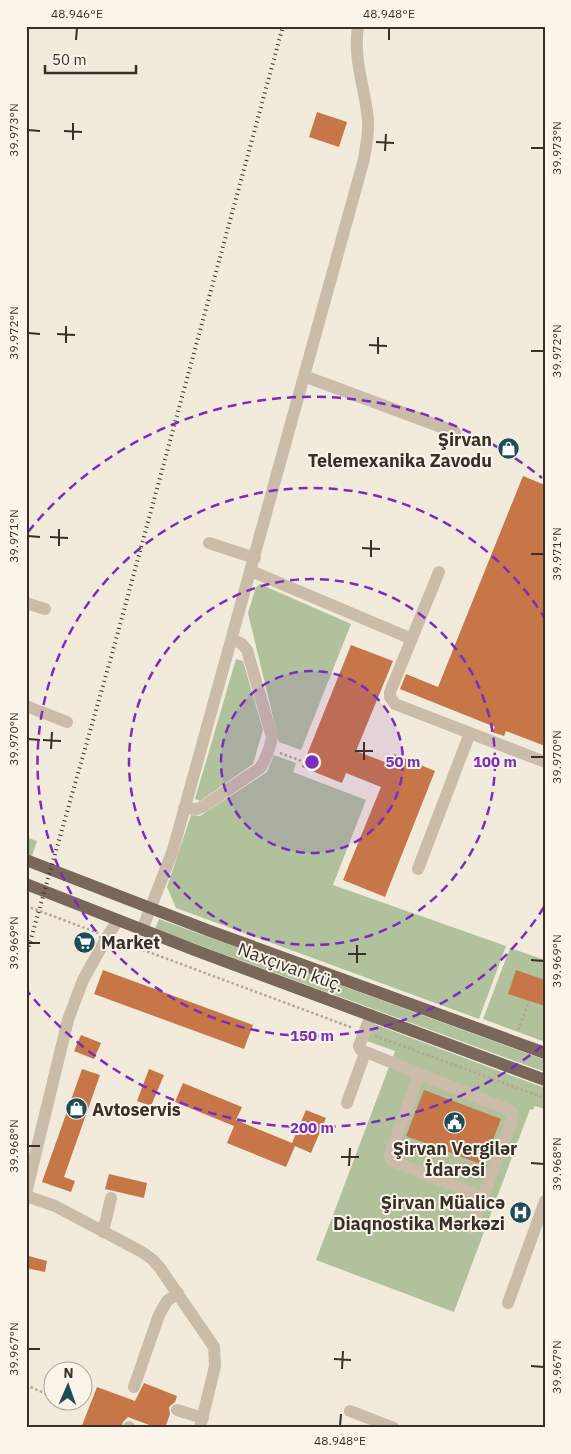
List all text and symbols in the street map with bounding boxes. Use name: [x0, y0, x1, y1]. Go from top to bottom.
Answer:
text: 48.946°E: [51, 6, 103, 21]
text: 48.948°E: [363, 6, 415, 21]
scale bar: [45, 42, 136, 74]
text: 50 m: [52, 50, 87, 69]
text: 39.973°N: [6, 103, 21, 157]
text: 39.973°N: [549, 121, 564, 175]
text: 39.972°N: [6, 306, 21, 360]
text: 39.972°N: [549, 324, 564, 378]
place label: Şirvan Telemexanika Zavodu: [308, 428, 492, 472]
shop icon: Şirvan Telemexanika Zavodu: [496, 437, 520, 461]
text: 39.971°N: [6, 509, 21, 563]
text: 39.971°N: [549, 527, 564, 581]
text: 39.970°N: [6, 712, 21, 766]
text: 39.970°N: [549, 730, 564, 784]
text: 50 m: [386, 752, 420, 771]
text: 100 m: [473, 752, 517, 771]
centre of rings: [303, 753, 321, 771]
text: 39.969°N: [6, 916, 21, 970]
supermarket icon: Market: [73, 930, 97, 954]
place label: Market: [101, 931, 160, 954]
text: 39.969°N: [549, 934, 564, 988]
street label: Naxçıvan küç.: [235, 937, 347, 997]
text: 150 m: [290, 1026, 334, 1045]
shop icon: Avtoservis: [64, 1097, 88, 1121]
place label: Avtoservis: [92, 1098, 181, 1121]
public building icon: Şirvan Vergilər İdarəsi: [443, 1111, 467, 1135]
text: 200 m: [290, 1118, 334, 1137]
text: 39.968°N: [6, 1119, 21, 1173]
place label: Şirvan Vergilər İdarəsi: [393, 1137, 517, 1181]
text: 39.968°N: [549, 1137, 564, 1191]
place label: Şirvan Müalicə Diaqnostika Mərkəzi: [333, 1191, 505, 1235]
hospital icon: Şirvan Müalicə Diaqnostika Mərkəzi: [509, 1200, 533, 1224]
text: 39.967°N: [6, 1322, 21, 1376]
text: 39.967°N: [549, 1340, 564, 1394]
north arrow: [42, 1362, 92, 1412]
text: N: [63, 1364, 74, 1382]
text: 48.948°E: [314, 1433, 366, 1448]

